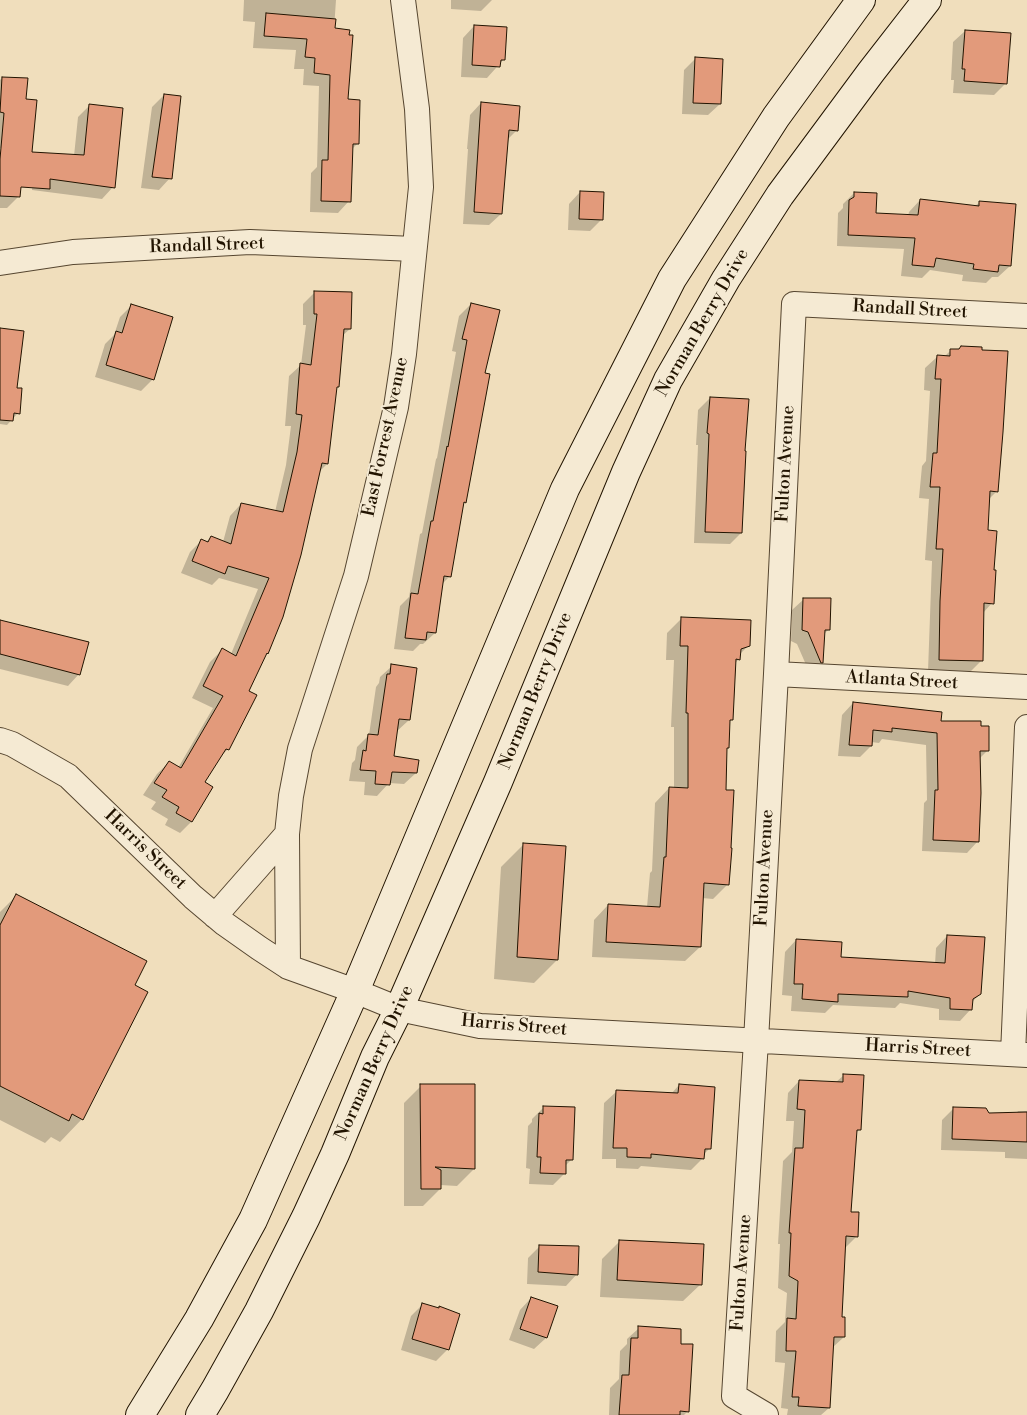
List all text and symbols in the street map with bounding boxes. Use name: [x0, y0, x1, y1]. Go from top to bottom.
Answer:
street label: Randall Street: [149, 233, 265, 259]
street label: Norman Berry Drive: [652, 245, 754, 401]
street label: Randall Street: [852, 296, 968, 324]
street label: East Forrest Avenue: [359, 355, 413, 519]
street label: Fulton Avenue: [772, 405, 800, 523]
street label: Norman Berry Drive: [495, 609, 577, 773]
street label: Atlanta Street: [845, 667, 959, 695]
street label: Harris Street: [99, 805, 191, 895]
street label: Fulton Avenue: [751, 809, 779, 927]
street label: Norman Berry Drive: [331, 982, 419, 1144]
street label: Harris Street: [460, 1011, 568, 1041]
street label: Harris Street: [864, 1035, 972, 1063]
street label: Fulton Avenue: [727, 1214, 757, 1332]

